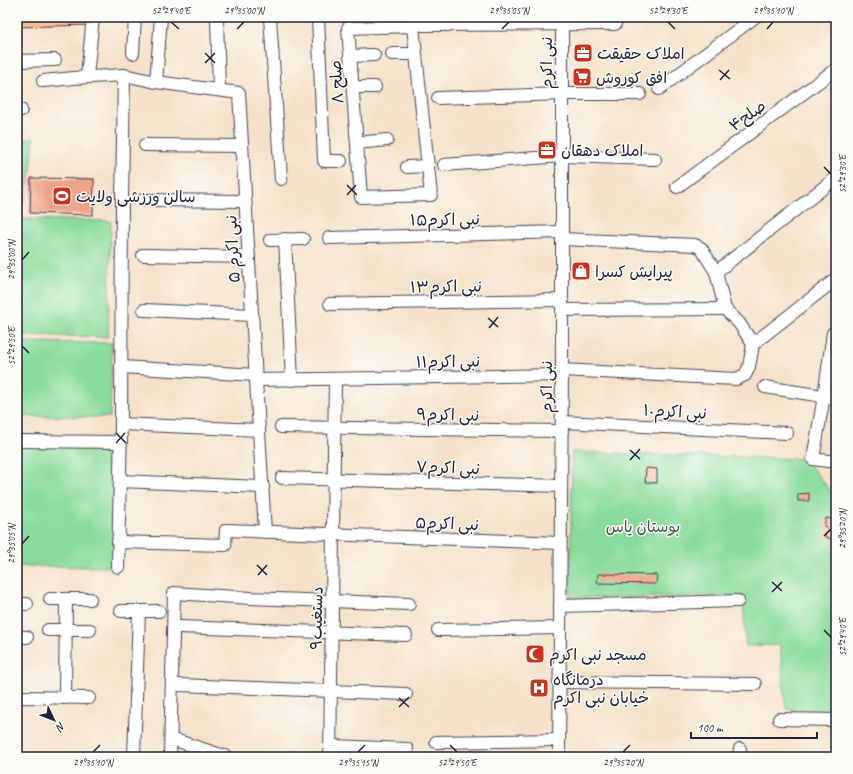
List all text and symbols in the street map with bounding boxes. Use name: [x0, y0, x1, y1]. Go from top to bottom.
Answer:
text: 52°29'40"E: [152, 4, 192, 17]
text: 29°35'00"N: [224, 4, 266, 17]
text: 29°35'05"N: [489, 4, 531, 17]
text: 52°29'30"E: [649, 4, 689, 17]
text: 29°35'10"N: [753, 4, 795, 17]
street label: نبی اکرم: [537, 37, 559, 89]
office icon: املاک حقیقت: [572, 42, 594, 64]
place label: املاک حقیقت: [597, 44, 685, 64]
street label: ۸ صلح: [325, 59, 348, 104]
supermarket icon: افق کوروش: [571, 66, 593, 88]
place label: افق کوروش: [596, 68, 667, 88]
street label: صلح۴: [725, 96, 770, 136]
office icon: املاک دهقان: [536, 139, 558, 161]
place label: املاک دهقان: [561, 141, 644, 161]
text: 52°29'30"E: [836, 153, 849, 193]
sports icon: سالن ورزشی ولایت: [51, 185, 73, 207]
place label: سالن ورزشی ولایت: [76, 187, 196, 207]
street label: نبی اکرم۱۵: [410, 209, 480, 233]
street label: نبی اکرم ۵: [221, 215, 247, 283]
text: 29°35'00"N: [5, 238, 18, 280]
shop icon: پیرایش کسرا: [570, 260, 592, 282]
place label: پیرایش کسرا: [595, 262, 673, 282]
street label: نبی اکرم۱۳: [410, 276, 482, 300]
text: 52°29'50"E: [5, 325, 18, 365]
street label: نبی اکرم۱۱: [416, 351, 480, 375]
street label: نبی اکرم: [537, 361, 559, 413]
street label: نبی اکرم۱۰: [643, 400, 707, 426]
street label: نبی اکرم۹: [416, 404, 480, 428]
street label: نبی اکرم۷: [416, 457, 480, 481]
text: 29°35'20"N: [836, 507, 849, 549]
street label: نبی اکرم۵: [415, 513, 479, 537]
park label: بوستان یاس: [606, 517, 680, 537]
text: 29°35'05"N: [5, 522, 18, 564]
street label: دستغیب۹: [306, 586, 328, 650]
text: 52°29'40"E: [836, 616, 849, 656]
mosque icon: مسجد نبی اکرم: [524, 643, 546, 665]
place label: مسجد نبی اکرم: [549, 645, 647, 667]
place label: درمانگاه خیابان نبی اکرم: [553, 670, 649, 710]
hospital icon: درمانگاه خیابان نبی اکرم: [528, 677, 550, 699]
north arrow: [34, 700, 74, 740]
scale bar: [691, 714, 817, 740]
text: N: [52, 720, 69, 736]
text: 100 m: [697, 720, 724, 736]
text: 29°35'10"N: [73, 756, 115, 769]
text: 29°35'15"N: [338, 756, 380, 769]
text: 52°29'50"E: [438, 756, 478, 769]
text: 29°35'20"N: [603, 756, 645, 769]

